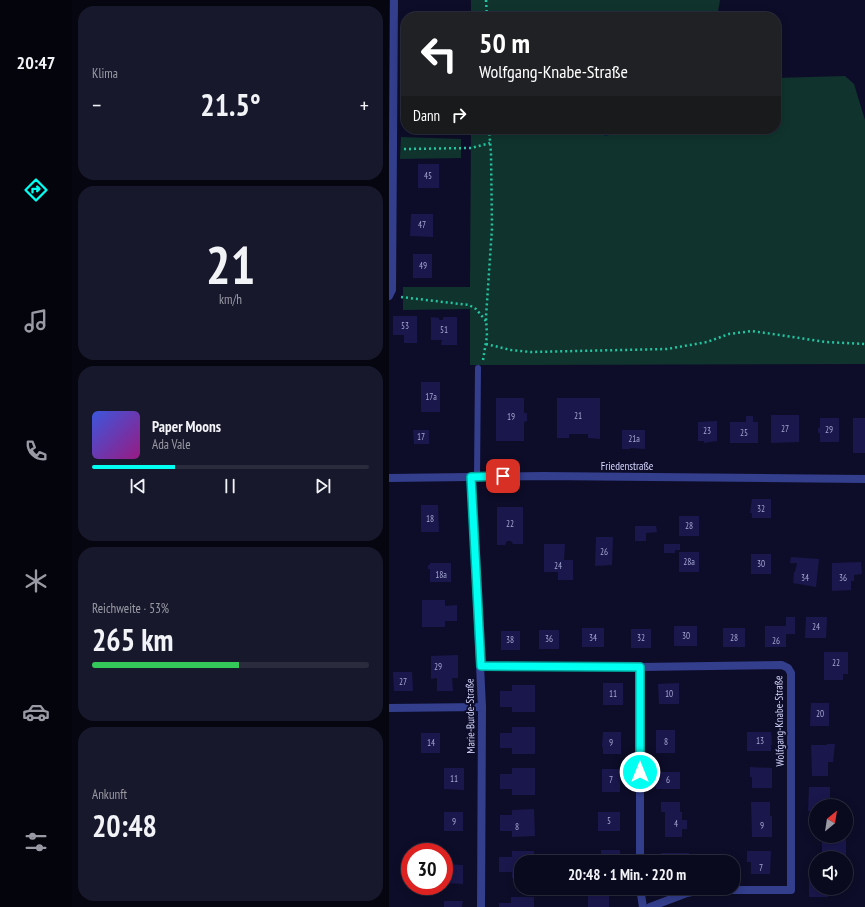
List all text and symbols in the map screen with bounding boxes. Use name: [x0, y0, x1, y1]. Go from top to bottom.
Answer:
text: 50 m: [479, 24, 530, 61]
icon: left: [413, 28, 465, 80]
text: 20:47: [17, 51, 55, 74]
text: Wolfgang-Knabe-Straße: [479, 60, 628, 83]
text: Klima: [92, 65, 118, 82]
text: 21.5°: [200, 85, 261, 124]
text: −: [92, 91, 101, 119]
text: +: [360, 91, 369, 119]
icon: right: [448, 104, 470, 126]
text: Dann: [413, 106, 440, 125]
house number: 45: [424, 170, 432, 181]
icon: directions: [22, 176, 50, 204]
house number: 47: [418, 219, 426, 230]
text: 21: [206, 231, 255, 298]
house number: 49: [419, 260, 427, 271]
text: km/h: [219, 291, 242, 308]
icon: music: [22, 307, 50, 335]
house number: 53: [401, 320, 409, 331]
house number: 51: [440, 324, 448, 335]
house number: 17a: [425, 391, 437, 402]
house number: 21: [574, 410, 582, 421]
house number: 19: [507, 411, 515, 422]
text: Paper Moons: [152, 417, 221, 436]
house number: 27: [781, 423, 789, 434]
house number: 29: [825, 424, 833, 435]
house number: 23: [703, 425, 711, 436]
house number: 25: [740, 427, 748, 438]
house number: 17: [417, 431, 425, 442]
house number: 21a: [628, 433, 640, 444]
text: Ada Vale: [152, 436, 191, 453]
icon: phone: [22, 437, 50, 465]
pin: [486, 459, 520, 493]
street label: Friedenstraße: [601, 459, 654, 473]
icon: arrive: [492, 465, 514, 487]
icon: previous: [127, 475, 149, 497]
icon: pause: [219, 475, 241, 497]
icon: next: [312, 475, 334, 497]
house number: 32: [757, 503, 765, 514]
house number: 18: [426, 513, 434, 524]
house number: 22: [506, 518, 514, 529]
house number: 28: [685, 520, 693, 531]
house number: 26: [600, 546, 608, 557]
house number: 28a: [683, 556, 695, 567]
house number: 30: [757, 558, 765, 569]
house number: 24: [554, 560, 562, 571]
icon: climate: [22, 567, 50, 595]
house number: 18a: [435, 569, 447, 580]
house number: 34: [801, 572, 809, 583]
house number: 36: [839, 572, 847, 583]
text: Reichweite · 53%: [92, 600, 169, 617]
text: 265 km: [92, 620, 173, 659]
house number: 24: [812, 621, 820, 632]
house number: 30: [682, 630, 690, 641]
house number: 34: [589, 632, 597, 643]
house number: 32: [637, 632, 645, 643]
house number: 28: [730, 632, 738, 643]
house number: 36: [545, 633, 553, 644]
house number: 38: [506, 634, 514, 645]
house number: 26: [772, 635, 780, 646]
house number: 22: [832, 657, 840, 668]
house number: 29: [434, 661, 442, 672]
street label: Wolfgang-Knabe-Straße: [771, 675, 787, 767]
house number: 27: [399, 676, 407, 687]
street label: Marie-Burde-Straße: [462, 678, 478, 754]
house number: 11: [609, 688, 617, 699]
house number: 10: [665, 688, 673, 699]
icon: car: [22, 698, 50, 726]
house number: 20: [816, 708, 824, 719]
house number: 13: [756, 735, 764, 746]
house number: 8: [664, 736, 668, 747]
house number: 14: [427, 737, 435, 748]
house number: 9: [609, 737, 613, 748]
position arrow: [619, 751, 661, 793]
house number: 11: [450, 773, 458, 784]
house number: 7: [609, 774, 613, 785]
house number: 6: [666, 774, 670, 785]
text: Ankunft: [92, 786, 127, 803]
north arrow: [809, 799, 853, 843]
map controls: [809, 799, 853, 895]
text: 20:48: [92, 806, 157, 845]
house number: 5: [607, 815, 611, 826]
house number: 9: [452, 816, 456, 827]
house number: 4: [674, 818, 678, 829]
house number: 9: [760, 820, 764, 831]
house number: 8: [515, 821, 519, 832]
icon: filters: [22, 828, 50, 856]
speed limit sign: 30: [401, 843, 453, 895]
button: sound: [809, 851, 853, 895]
house number: 7: [759, 862, 763, 873]
text: 20:48 · 1 Min. · 220 m: [568, 865, 686, 884]

